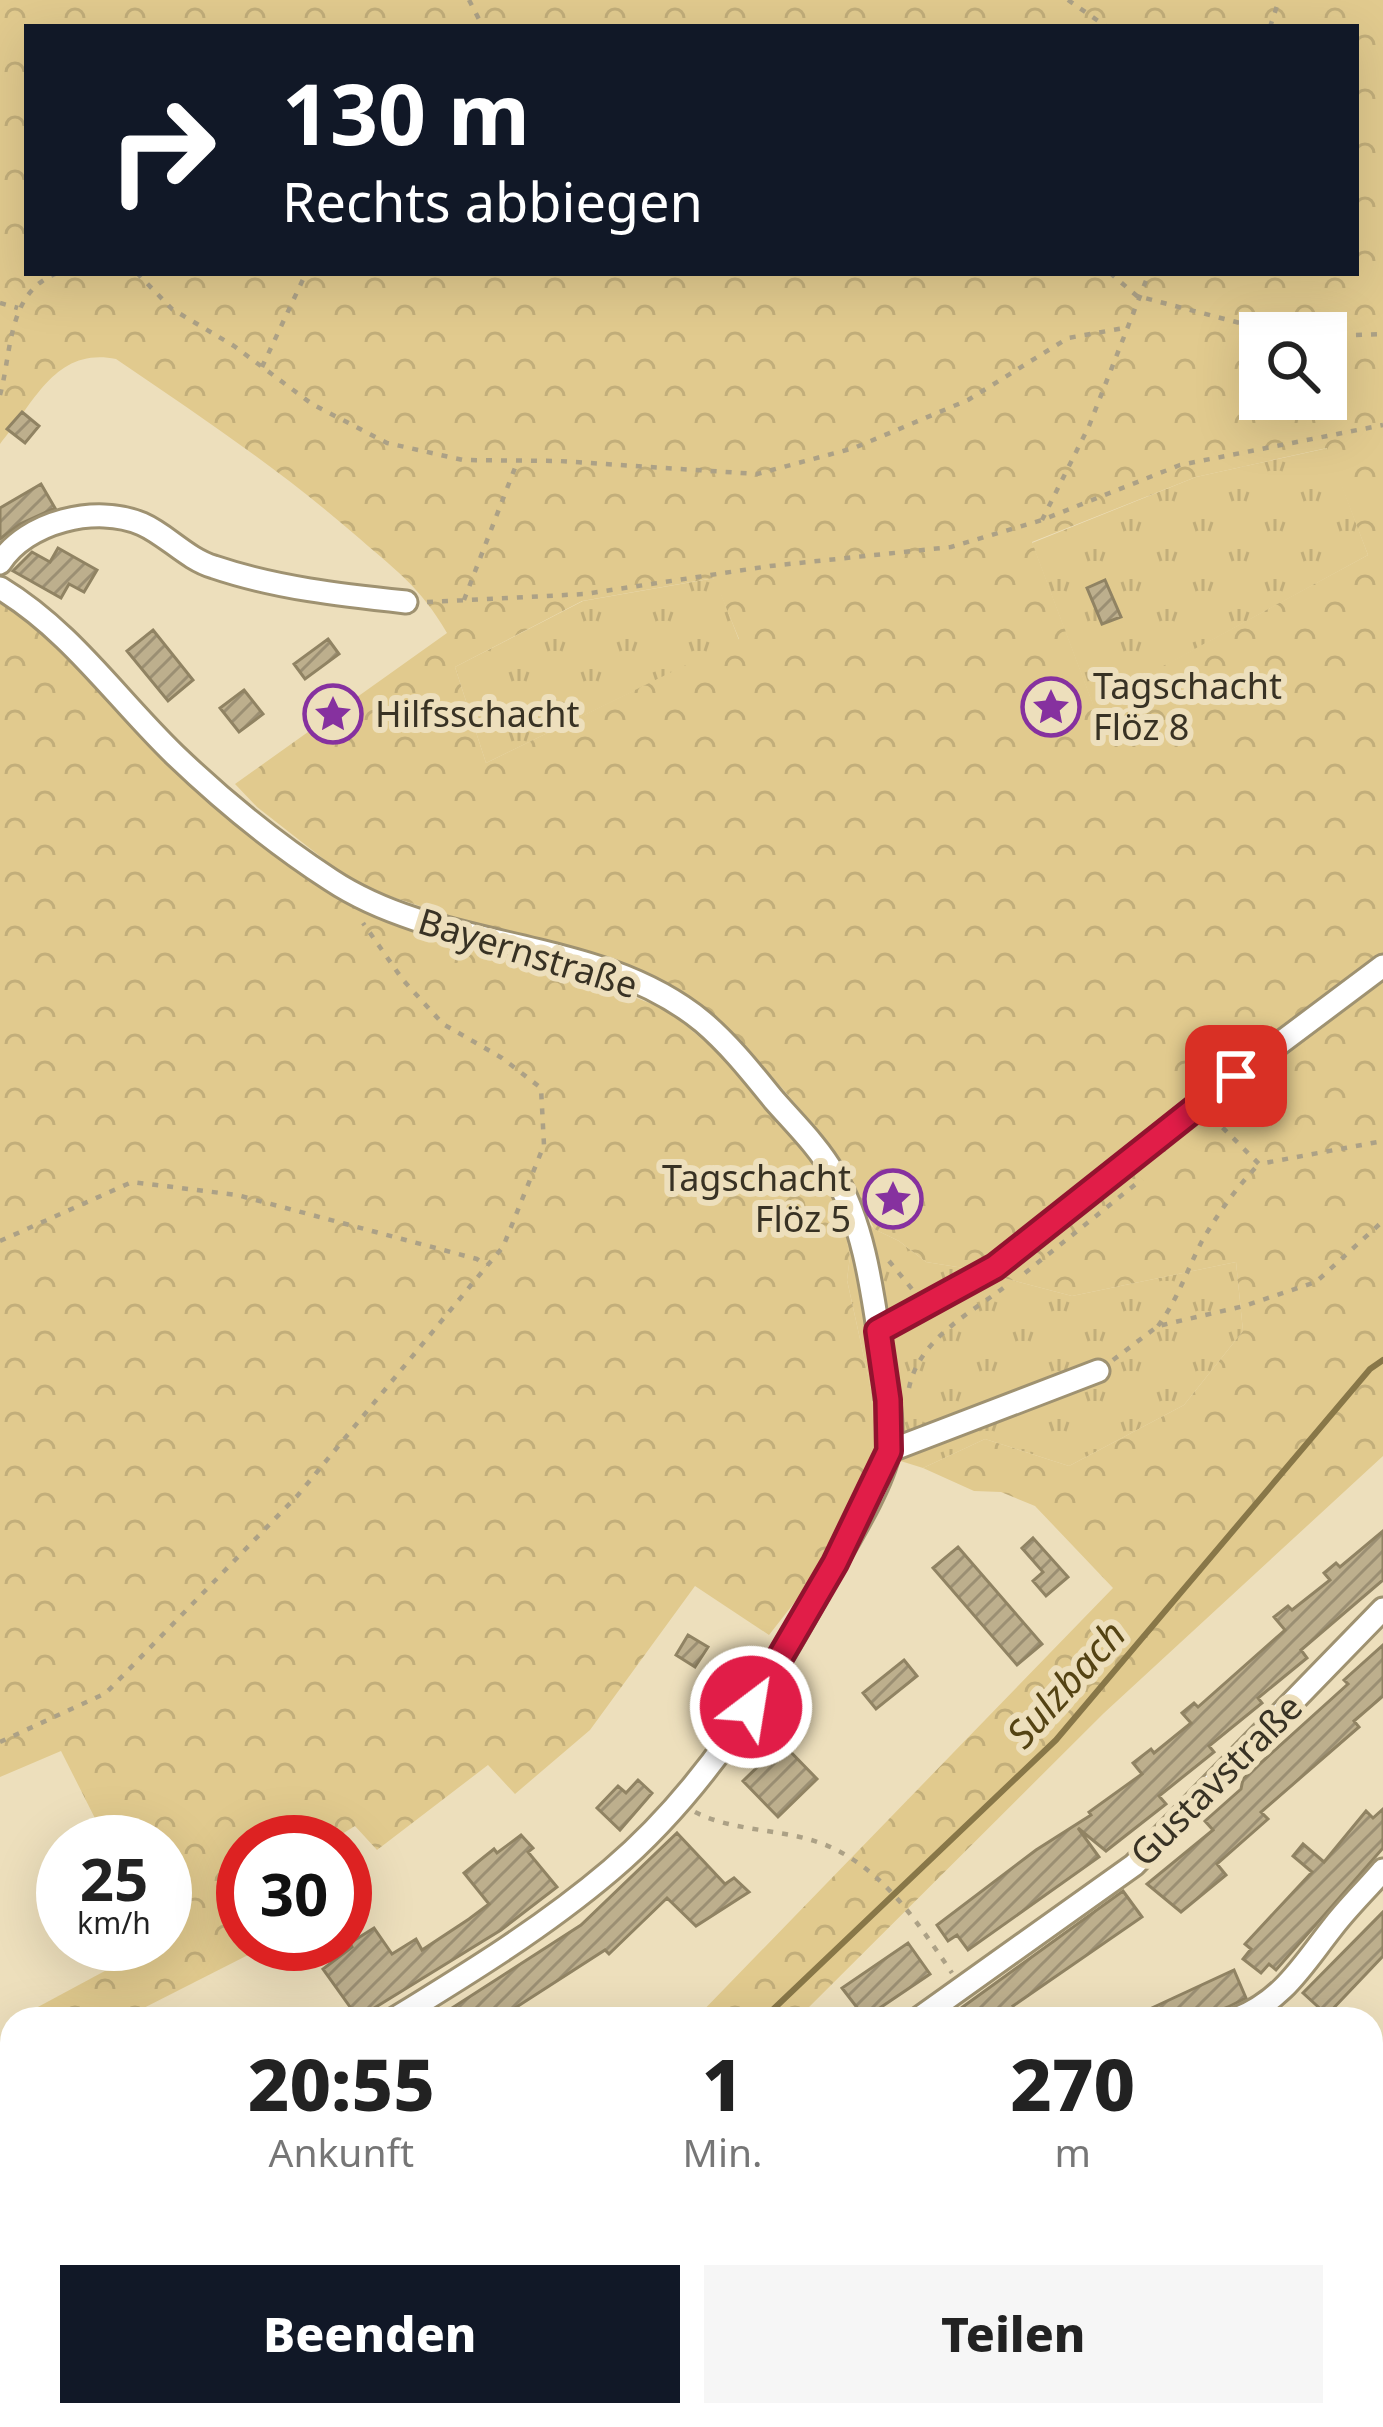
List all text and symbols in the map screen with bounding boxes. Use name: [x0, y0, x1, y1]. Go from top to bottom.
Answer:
text: 130 m: [282, 55, 530, 170]
icon: right: [84, 72, 240, 228]
text: Rechts abbiegen: [282, 164, 703, 238]
map controls: [1239, 312, 1347, 420]
button: search: [1239, 312, 1347, 420]
place label: Tagschacht Flöz 8: [1093, 661, 1282, 751]
place icon: Tagschacht Flöz 8: [1020, 676, 1082, 738]
place icon: Hilfsschacht: [302, 683, 364, 745]
place label: Hilfsschacht: [375, 689, 579, 738]
street label: Bayernstraße: [412, 896, 644, 1009]
pin: [1185, 1025, 1287, 1127]
icon: arrive: [1203, 1043, 1269, 1109]
place label: Tagschacht Flöz 5: [662, 1153, 851, 1243]
place icon: Tagschacht Flöz 5: [862, 1168, 924, 1230]
water label: Sulzbach: [993, 1608, 1136, 1758]
position arrow: [688, 1644, 814, 1770]
street label: Gustavstraße: [1119, 1683, 1312, 1876]
speed limit sign: 30: [216, 1815, 372, 1971]
text: 25: [80, 1837, 148, 1919]
text: km/h: [77, 1902, 151, 1943]
text: 20:55: [248, 2034, 435, 2132]
text: 1: [702, 2034, 743, 2132]
text: 270: [1010, 2034, 1135, 2132]
text: Ankunft: [268, 2125, 414, 2178]
text: Min.: [683, 2125, 763, 2178]
text: m: [1055, 2125, 1091, 2178]
button: Beenden: [60, 2265, 680, 2403]
button: Teilen: [704, 2265, 1323, 2403]

